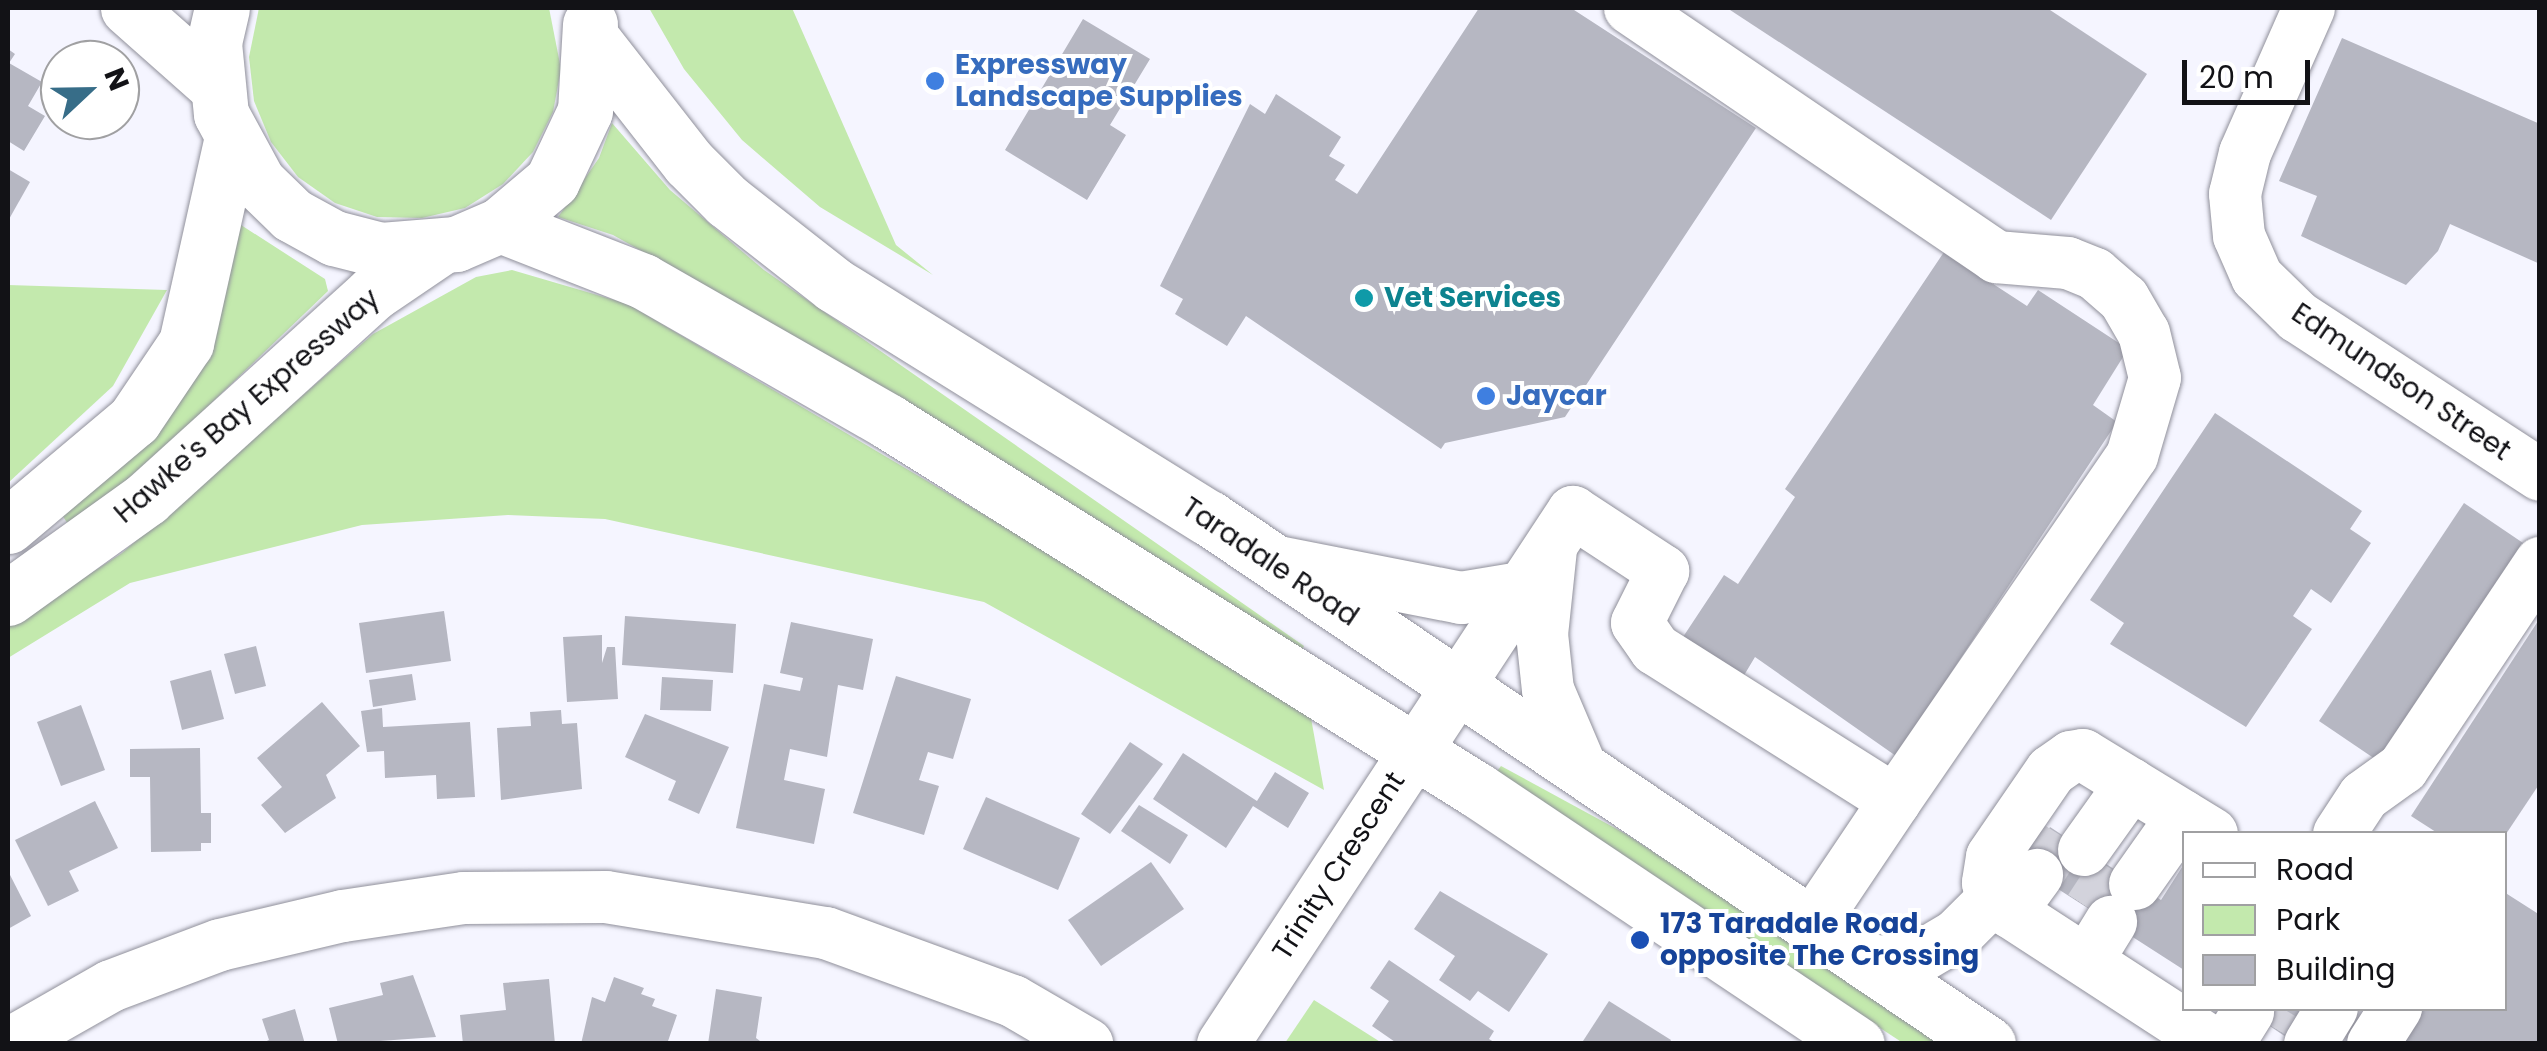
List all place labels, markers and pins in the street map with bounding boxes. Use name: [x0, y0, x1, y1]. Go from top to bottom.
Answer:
place label: Expressway Landscape Supplies: [955, 48, 1243, 114]
marker: Expressway Landscape Supplies: [924, 70, 946, 92]
place label: Vet Services: [1384, 281, 1561, 315]
marker: Vet Services: [1353, 287, 1375, 309]
place label: Jaycar: [1506, 379, 1607, 413]
marker: Jaycar: [1475, 385, 1497, 407]
place label: 173 Taradale Road, opposite The Crossing: [1660, 907, 1979, 973]
marker: 173 Taradale Road, opposite The Crossing: [1629, 929, 1651, 951]

